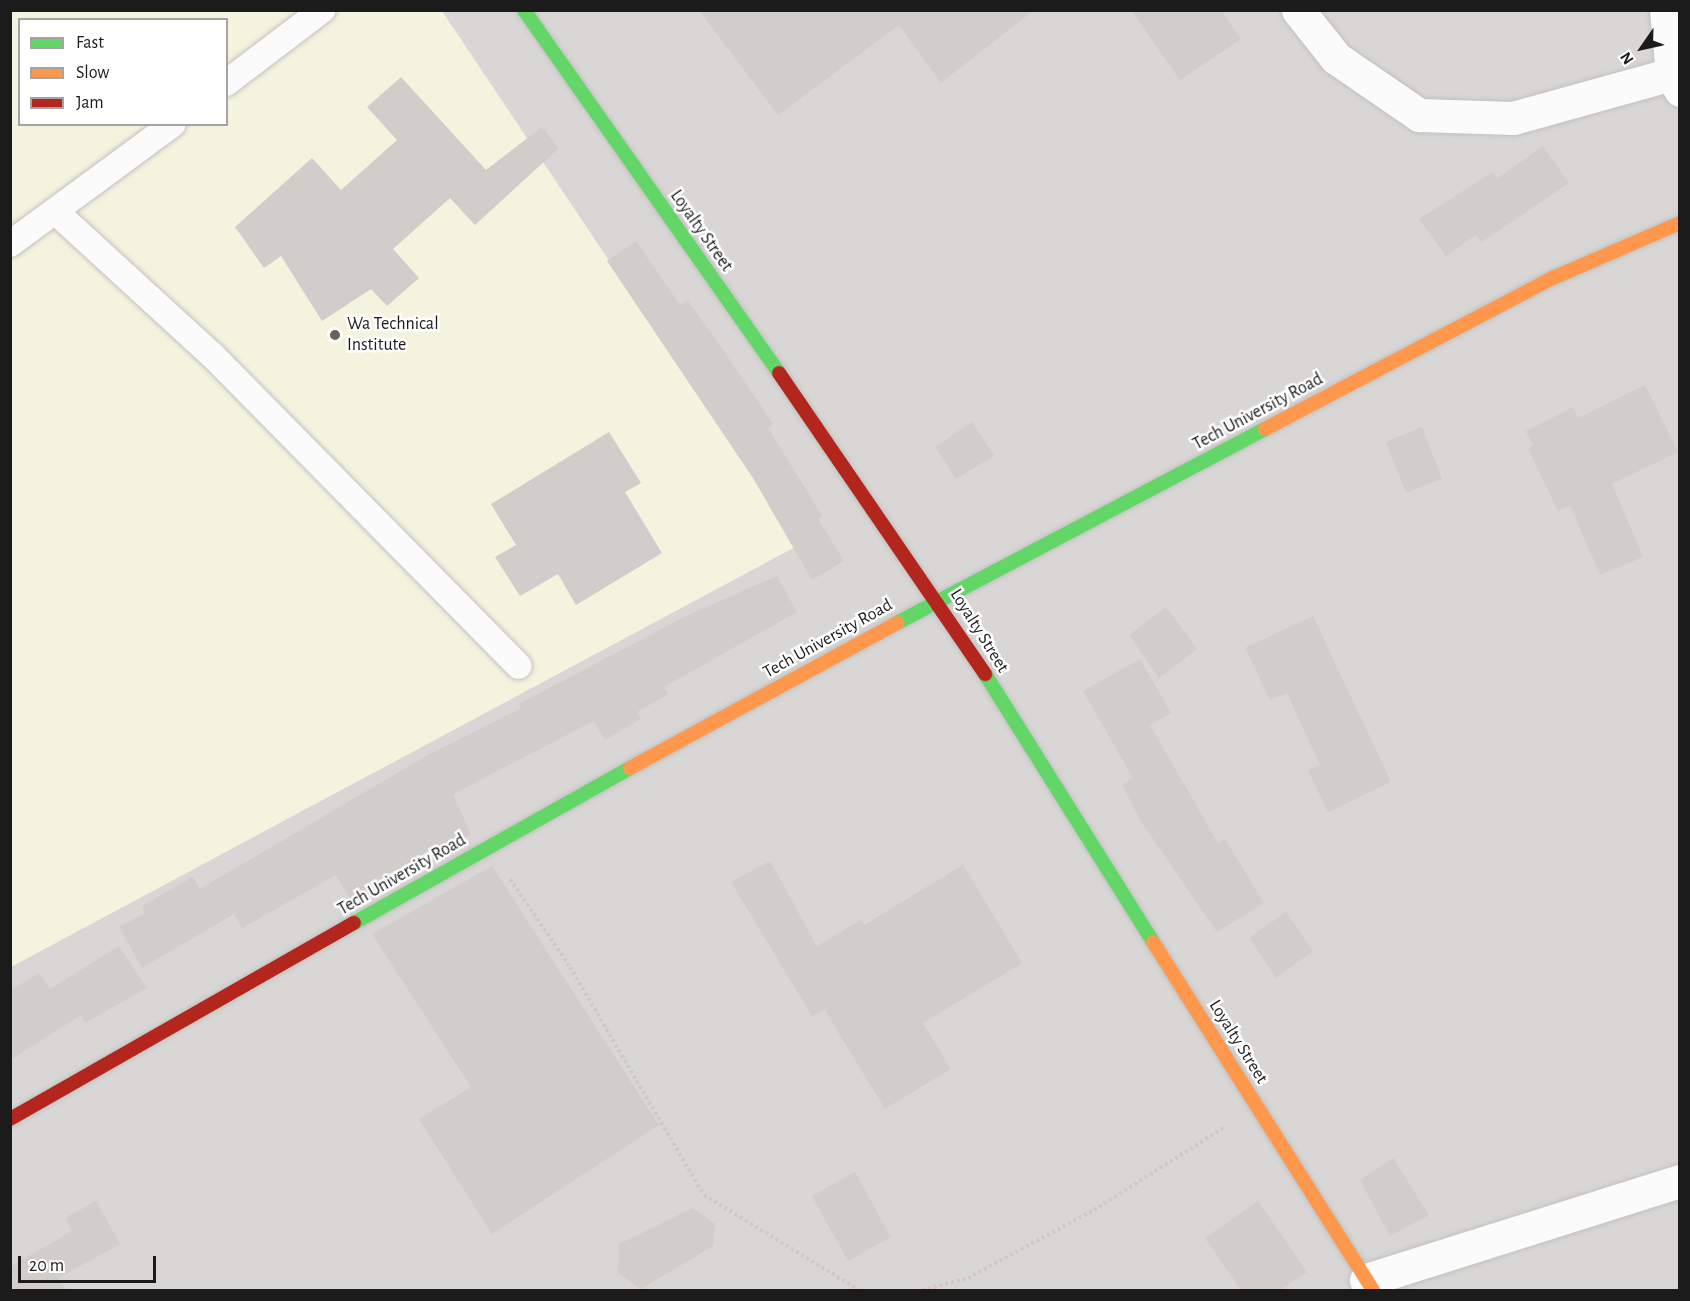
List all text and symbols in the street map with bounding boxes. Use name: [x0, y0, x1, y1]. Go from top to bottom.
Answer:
legend: [18, 18, 228, 126]
north arrow: [1612, 18, 1672, 78]
text: Fast: [76, 34, 104, 52]
text: N: [1617, 49, 1637, 67]
text: Slow: [76, 64, 109, 82]
text: Jam: [76, 94, 104, 112]
street label: Loyalty Street: [665, 186, 737, 276]
place label: Wa Technical Institute: [347, 314, 439, 356]
marker: Wa Technical Institute: [328, 328, 342, 342]
street label: Tech University Road: [1189, 369, 1327, 455]
street label: Loyalty Street: [945, 585, 1013, 677]
street label: Tech University Road: [760, 595, 896, 683]
street label: Tech University Road: [334, 830, 470, 920]
street label: Loyalty Street: [1204, 996, 1272, 1088]
scale bar: [21, 1244, 159, 1282]
text: 20 m: [29, 1257, 64, 1275]

